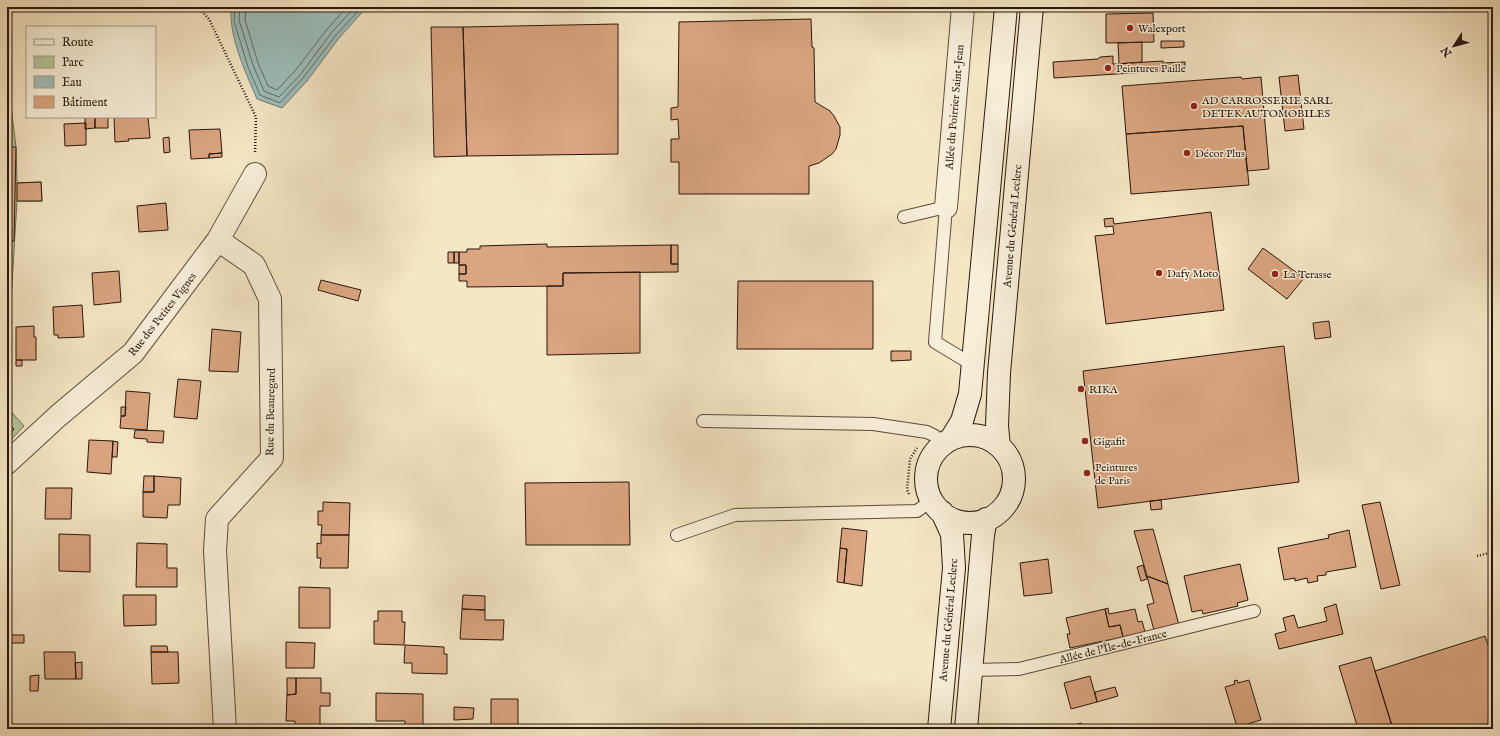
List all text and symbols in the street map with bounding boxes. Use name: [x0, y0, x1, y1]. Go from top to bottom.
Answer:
place label: Walexport: [1138, 22, 1186, 36]
marker: Walexport: [1125, 23, 1135, 33]
legend: [26, 26, 156, 118]
north arrow: [1434, 26, 1474, 66]
text: Route: [62, 35, 94, 50]
text: N: [1438, 43, 1456, 60]
street label: Allée du Poirrier Saint-Jean: [942, 44, 967, 171]
text: Parc: [62, 55, 84, 70]
place label: Peintures Paille: [1116, 62, 1186, 76]
marker: Peintures Paille: [1103, 63, 1113, 73]
text: Eau: [62, 75, 82, 90]
place label: AD CARROSSERIE SARL DETEK AUTOMOBILES: [1201, 94, 1333, 121]
text: Bâtiment: [62, 95, 108, 110]
marker: AD CARROSSERIE SARL DETEK AUTOMOBILES: [1189, 101, 1199, 111]
place label: Décor Plus: [1195, 147, 1245, 161]
marker: Décor Plus: [1182, 148, 1192, 158]
street label: Avenue du Général Leclerc: [1001, 164, 1025, 289]
place label: Dafy Moto: [1167, 267, 1218, 281]
marker: Dafy Moto: [1154, 268, 1164, 278]
place label: La Terasse: [1283, 268, 1332, 282]
marker: La Terasse: [1270, 269, 1280, 279]
street label: Rue des Petites Vignes: [126, 270, 200, 359]
street label: Rue du Beauregard: [263, 368, 279, 456]
place label: RIKA: [1089, 383, 1118, 397]
marker: RIKA: [1076, 384, 1086, 394]
place label: Gigafit: [1093, 435, 1126, 449]
marker: Gigafit: [1080, 436, 1090, 446]
place label: Peintures de Paris: [1095, 461, 1138, 488]
marker: Peintures de Paris: [1082, 468, 1092, 478]
street label: Avenue du Général Leclerc: [937, 558, 961, 683]
street label: Allée de l'Île-de-France: [1057, 627, 1168, 667]

